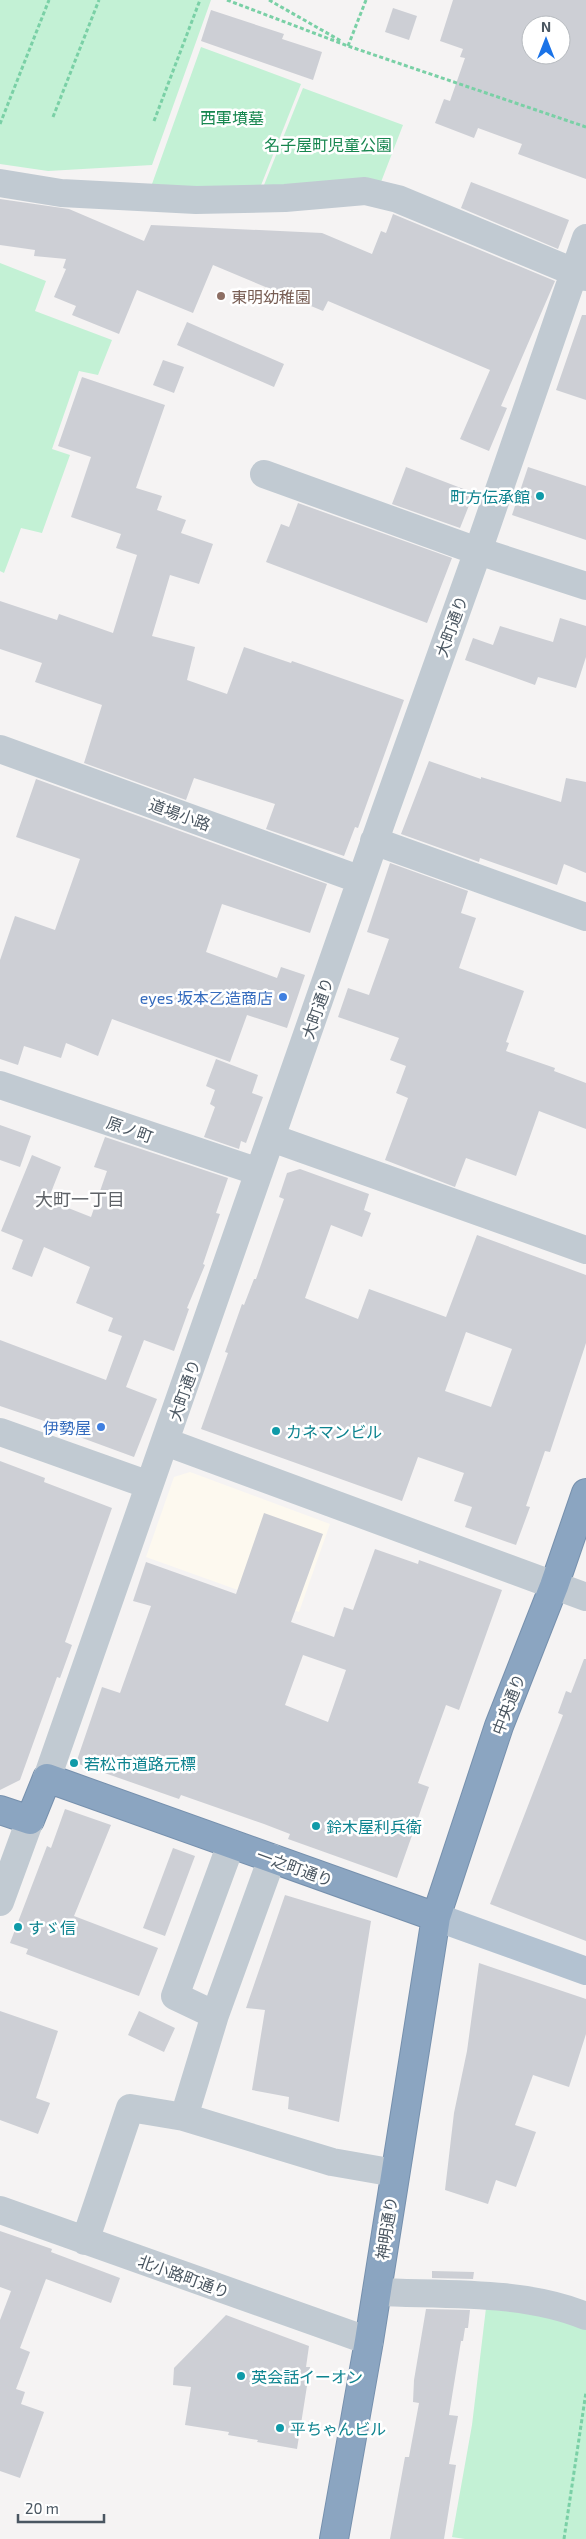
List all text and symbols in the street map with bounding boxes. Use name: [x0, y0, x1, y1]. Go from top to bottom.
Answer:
north arrow: [521, 15, 571, 65]
text: N: [541, 18, 551, 35]
park label: 西軍墳墓: [200, 108, 264, 127]
park label: 名子屋町児童公園: [264, 135, 392, 154]
place label: 東明幼稚園: [231, 287, 311, 306]
marker: 東明幼稚園: [215, 290, 227, 302]
place label: 町方伝承館: [450, 487, 530, 506]
marker: 町方伝承館: [534, 490, 546, 502]
street label: 大町通り: [431, 593, 471, 659]
street label: 道場小路: [147, 794, 213, 834]
street label: 大町通り: [298, 975, 336, 1041]
place label: eyes 坂本乙造商店: [140, 988, 273, 1007]
marker: eyes 坂本乙造商店: [277, 991, 289, 1003]
street label: 原ノ町: [104, 1112, 156, 1146]
district label: 大町一丁目: [35, 1188, 125, 1210]
street label: 大町通り: [165, 1357, 203, 1423]
place label: 伊勢屋: [43, 1418, 91, 1437]
marker: 伊勢屋: [95, 1421, 107, 1433]
place label: カネマンビル: [286, 1422, 382, 1441]
marker: カネマンビル: [270, 1425, 282, 1437]
street label: 中央通り: [488, 1671, 528, 1737]
place label: 若松市道路元標: [84, 1754, 196, 1773]
marker: 若松市道路元標: [68, 1757, 80, 1769]
place label: 鈴木屋利兵衛: [326, 1817, 422, 1836]
marker: 鈴木屋利兵衛: [310, 1820, 322, 1832]
street label: 一之町通り: [254, 1844, 336, 1890]
place label: すゞ信: [28, 1918, 76, 1937]
marker: すゞ信: [12, 1921, 24, 1933]
street label: 神明通り: [372, 2195, 400, 2261]
street label: 北小路町通り: [136, 2251, 232, 2301]
place label: 英会話イーオン: [251, 2367, 363, 2386]
marker: 英会話イーオン: [235, 2370, 247, 2382]
place label: 平ちゃんビル: [290, 2419, 386, 2438]
marker: 平ちゃんビル: [274, 2422, 286, 2434]
scale bar: [18, 2492, 104, 2524]
text: 20 m: [25, 2499, 59, 2517]

